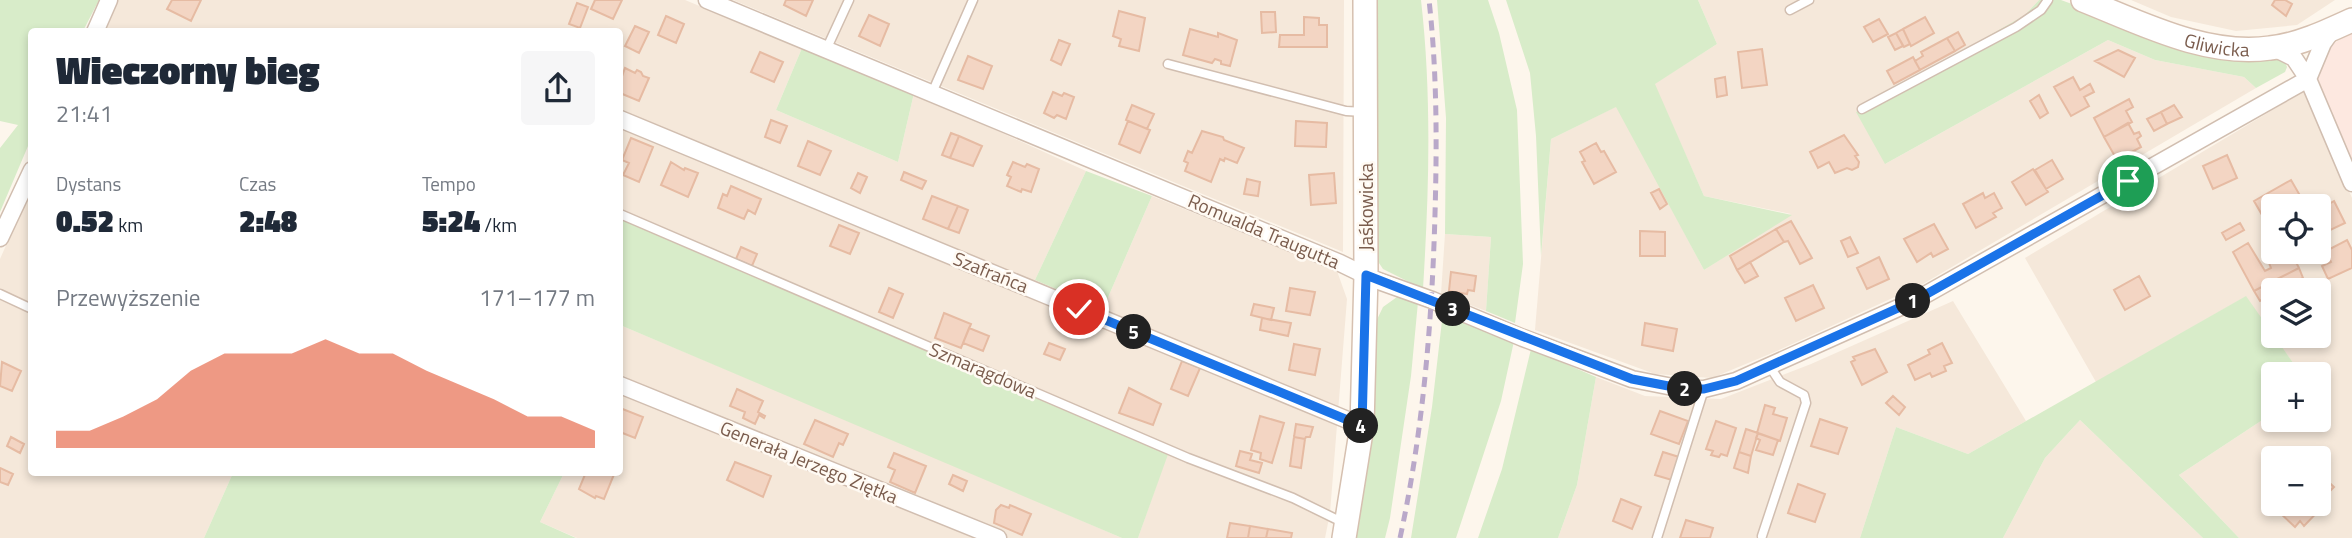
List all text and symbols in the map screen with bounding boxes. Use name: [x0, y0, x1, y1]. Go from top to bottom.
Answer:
street label: Gliwicka: [2181, 25, 2250, 64]
text: Wieczorny bieg: [56, 41, 320, 99]
button: share: [521, 51, 595, 125]
text: 21:41: [56, 96, 113, 131]
pin: [2098, 151, 2158, 211]
street label: Jaśkowicka: [1351, 162, 1380, 251]
icon: arrive: [2109, 162, 2147, 200]
text: Dystans: [56, 169, 121, 198]
text: Czas: [239, 169, 276, 198]
text: Tempo: [422, 169, 476, 198]
street label: Romualda Traugutta: [1184, 185, 1345, 276]
map controls: [2261, 194, 2331, 516]
button: locate: [2261, 194, 2331, 264]
text: 0.52: [56, 198, 114, 244]
text: 2:48: [239, 198, 297, 244]
text: 5:24: [422, 198, 480, 244]
text: km: [114, 210, 143, 239]
text: /km: [480, 210, 517, 239]
street label: Szafrańca: [949, 243, 1034, 300]
button: layers: [2261, 278, 2331, 348]
pin: [1049, 279, 1109, 339]
text: Przewyższenie: [56, 280, 200, 315]
text: 171–177 m: [479, 280, 595, 315]
pin: 1: [1896, 284, 1930, 318]
text: 1: [1907, 286, 1918, 315]
icon: check: [1060, 290, 1098, 328]
pin: 3: [1436, 292, 1470, 326]
text: 3: [1447, 294, 1458, 323]
pin: 5: [1116, 314, 1152, 350]
text: 5: [1128, 317, 1139, 346]
street label: Szmaragdowa: [925, 334, 1042, 405]
button: +: [2261, 362, 2331, 432]
pin: 2: [1668, 372, 1702, 406]
text: 2: [1679, 374, 1690, 403]
pin: 4: [1344, 408, 1378, 444]
text: 4: [1355, 411, 1366, 440]
street label: Generała Jerzego Ziętka: [716, 413, 903, 511]
button: −: [2261, 446, 2331, 516]

